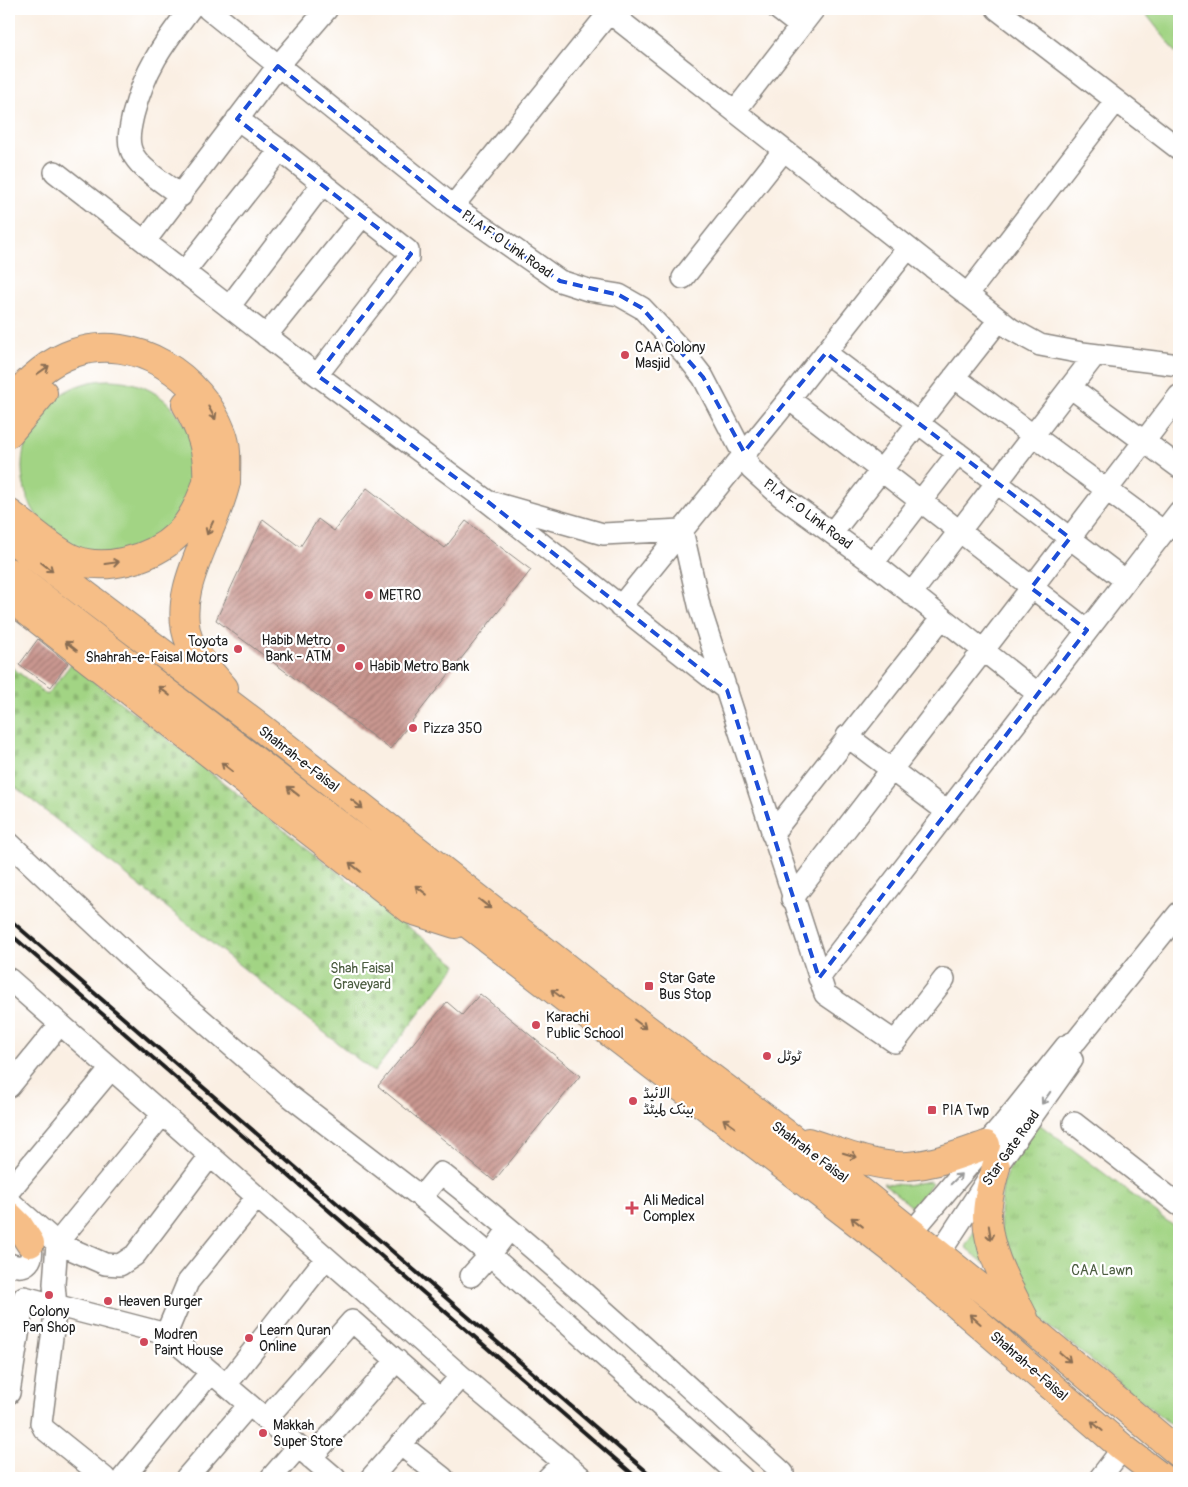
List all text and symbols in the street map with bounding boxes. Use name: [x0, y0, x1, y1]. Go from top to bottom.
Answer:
street label: P.I.A F.O Link Road: [458, 206, 556, 282]
place label: CAA Colony Masjid: [635, 339, 705, 372]
marker: CAA Colony Masjid: [619, 349, 631, 361]
one-way arrow: [36, 365, 50, 375]
one-way arrow: [207, 405, 217, 420]
street label: P.I.A F.O Link Road: [760, 475, 856, 553]
one-way arrow: [205, 520, 215, 535]
one-way arrow: [103, 557, 119, 567]
one-way arrow: [40, 561, 53, 572]
place label: METRO: [379, 587, 421, 604]
marker: METRO: [363, 589, 375, 601]
place label: Habib Metro Bank - ATM: [261, 632, 331, 665]
place label: Toyota Shahrah-e-Faisal Motors: [86, 633, 229, 666]
one-way arrow: [65, 640, 78, 651]
marker: Habib Metro Bank - ATM: [335, 642, 347, 654]
marker: Toyota Shahrah-e-Faisal Motors: [232, 643, 244, 655]
place label: Habib Metro Bank: [369, 658, 469, 675]
marker: Habib Metro Bank: [353, 660, 365, 672]
one-way arrow: [158, 686, 171, 697]
place label: Pizza 350: [423, 720, 482, 737]
street label: Shahrah-e-Faisal: [255, 722, 343, 796]
marker: Pizza 350: [407, 722, 419, 734]
one-way arrow: [220, 762, 234, 772]
one-way arrow: [286, 785, 299, 796]
one-way arrow: [350, 798, 363, 809]
one-way arrow: [349, 861, 362, 872]
one-way arrow: [415, 884, 428, 895]
one-way arrow: [478, 898, 491, 909]
park label: Shah Faisal Graveyard: [330, 960, 394, 993]
place label: Star Gate Bus Stop: [659, 970, 715, 1003]
marker: Star Gate Bus Stop: [643, 980, 655, 992]
one-way arrow: [550, 989, 564, 999]
place label: Karachi Public School: [546, 1009, 624, 1042]
one-way arrow: [633, 1018, 646, 1029]
marker: Karachi Public School: [530, 1019, 542, 1031]
place label: ٹوٹل: [777, 1048, 802, 1065]
marker: ٹوٹل: [761, 1050, 773, 1062]
place label: الائیڈ بینک لمیٹڈ: [643, 1085, 694, 1118]
one-way arrow: [1041, 1090, 1051, 1104]
marker: الائیڈ بینک لمیٹڈ: [627, 1095, 639, 1107]
place label: PIA Twp: [942, 1102, 990, 1119]
marker: PIA Twp: [926, 1104, 938, 1116]
street label: Star Gate Road: [979, 1107, 1043, 1189]
one-way arrow: [722, 1118, 736, 1128]
street label: Shahrah e Faisal: [768, 1118, 852, 1186]
one-way arrow: [842, 1151, 858, 1161]
one-way arrow: [950, 1173, 962, 1185]
place label: Ali Medical Complex: [643, 1192, 704, 1225]
marker: Ali Medical Complex: [625, 1201, 639, 1215]
one-way arrow: [851, 1217, 864, 1228]
one-way arrow: [985, 1224, 995, 1240]
park label: CAA Lawn: [1071, 1262, 1133, 1279]
marker: Colony Pan Shop: [43, 1289, 55, 1301]
place label: Heaven Burger: [118, 1293, 203, 1310]
marker: Heaven Burger: [102, 1295, 114, 1307]
place label: Colony Pan Shop: [22, 1303, 76, 1336]
one-way arrow: [968, 1313, 981, 1324]
place label: Learn Quran Online: [259, 1322, 331, 1355]
place label: Modren Paint House: [154, 1326, 223, 1359]
street label: Shahrah-e-Faisal: [987, 1328, 1071, 1404]
marker: Learn Quran Online: [243, 1332, 255, 1344]
marker: Modren Paint House: [138, 1336, 150, 1348]
one-way arrow: [1059, 1352, 1072, 1363]
place label: Makkah Super Store: [273, 1417, 343, 1450]
one-way arrow: [1091, 1420, 1104, 1431]
marker: Makkah Super Store: [257, 1427, 269, 1439]

